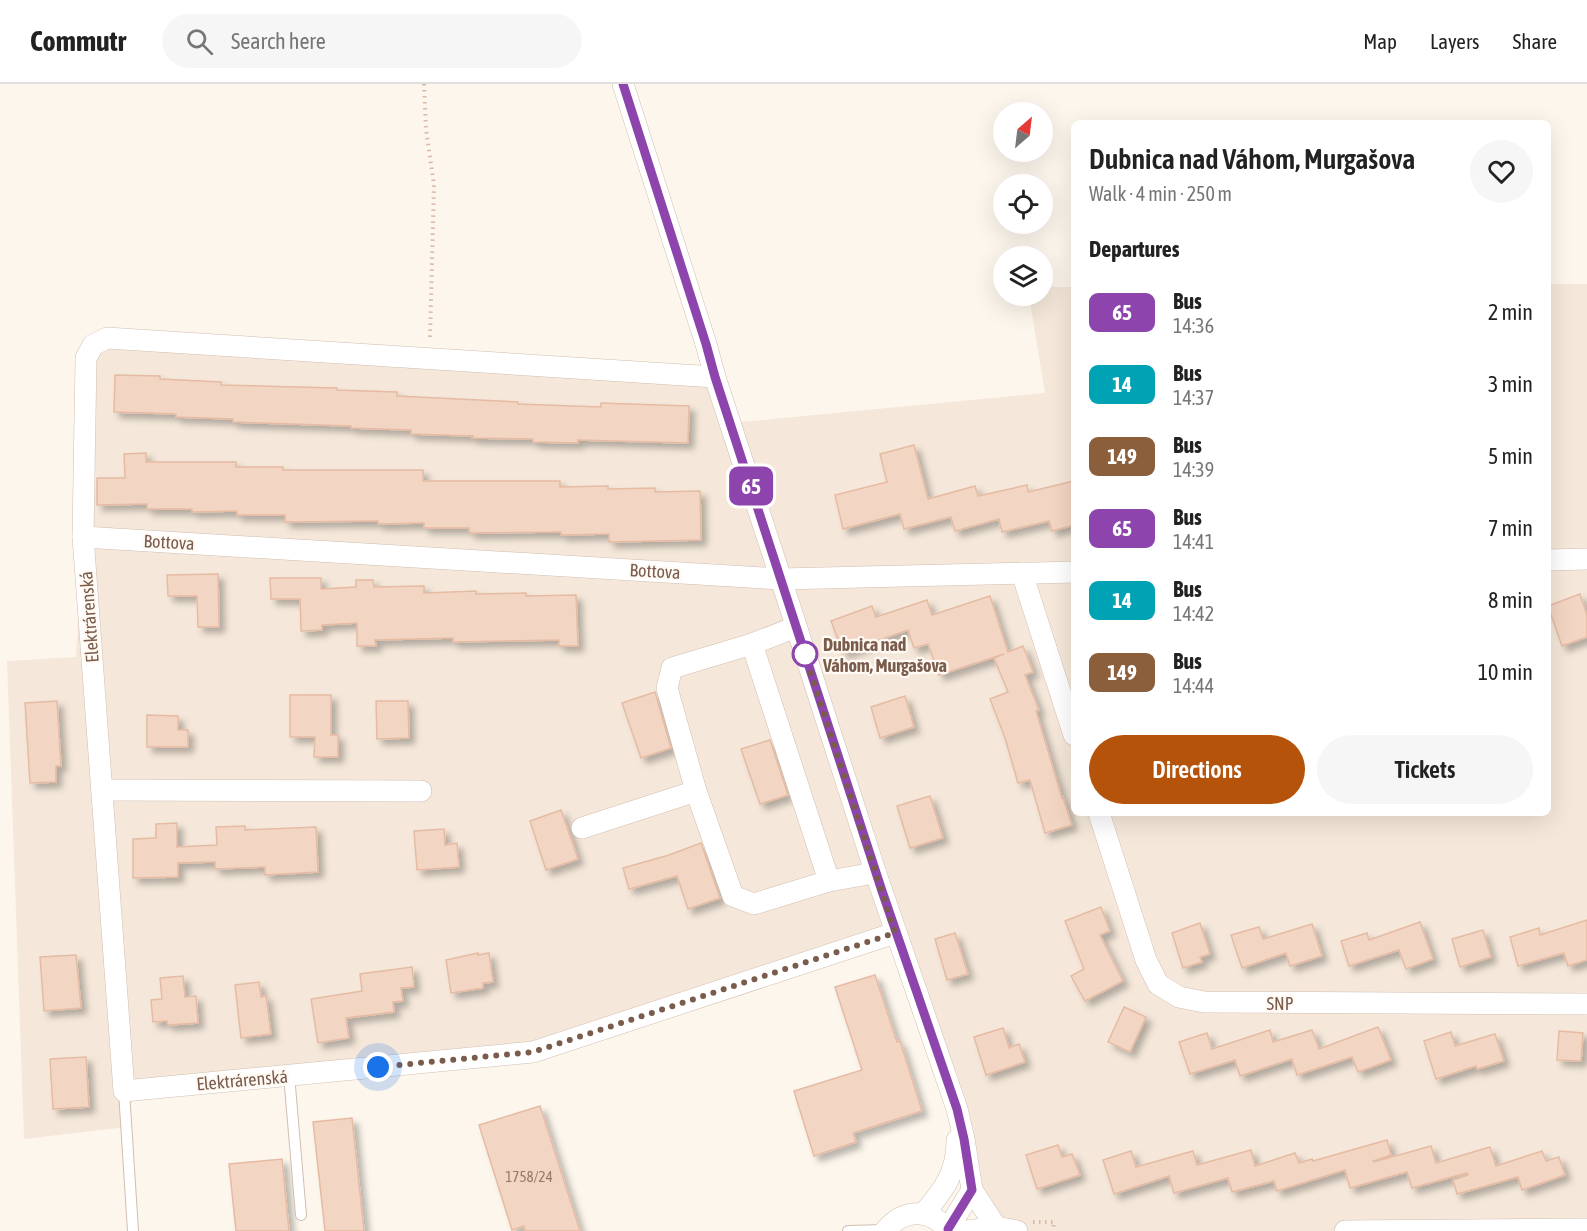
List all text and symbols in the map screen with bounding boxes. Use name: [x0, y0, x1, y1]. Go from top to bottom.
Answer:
search box: [162, 14, 582, 68]
text: Commutr: [30, 25, 126, 57]
icon: search: [183, 25, 216, 58]
text: Search here: [231, 28, 326, 54]
text: Map: [1363, 29, 1397, 53]
text: Layers: [1430, 29, 1480, 53]
text: Share: [1513, 29, 1557, 53]
north arrow: [993, 102, 1053, 162]
map controls: [993, 102, 1053, 306]
button: heart: [1470, 140, 1533, 203]
text: Dubnica nad Váhom, Murgašova: [1089, 143, 1415, 175]
button: locate: [993, 174, 1053, 234]
text: Walk · 4 min · 250 m: [1089, 182, 1232, 205]
text: Departures: [1089, 236, 1179, 262]
button: layers: [993, 246, 1053, 306]
text: Bus: [1173, 288, 1202, 314]
text: 2 min: [1488, 299, 1533, 325]
text: 65: [1112, 300, 1132, 324]
text: 14:36: [1173, 314, 1214, 337]
text: Bus: [1173, 360, 1202, 386]
text: 3 min: [1488, 371, 1533, 397]
text: 14: [1112, 372, 1132, 396]
text: 14:37: [1173, 386, 1214, 409]
text: Bus: [1173, 432, 1202, 458]
text: 5 min: [1488, 443, 1533, 469]
text: 149: [1107, 444, 1137, 468]
text: 14:39: [1173, 458, 1214, 481]
line badge: 65: [724, 466, 778, 506]
text: 65: [741, 474, 761, 498]
text: Bus: [1173, 504, 1202, 530]
text: 7 min: [1488, 515, 1533, 541]
text: 65: [1112, 516, 1132, 540]
street label: Bottova: [143, 530, 195, 554]
text: 14:41: [1173, 530, 1214, 553]
street label: Bottova: [629, 559, 681, 583]
street label: Elektrárenská: [75, 571, 103, 663]
text: Bus: [1173, 576, 1202, 602]
text: 8 min: [1488, 587, 1533, 613]
text: 14: [1112, 588, 1132, 612]
text: 14:42: [1173, 602, 1214, 625]
place label: Dubnica nad Váhom, Murgašova: [822, 634, 947, 676]
marker: Dubnica nad Váhom, Murgašova: [792, 641, 818, 667]
text: Bus: [1173, 648, 1202, 674]
text: 10 min: [1478, 659, 1533, 685]
text: 149: [1107, 660, 1137, 684]
text: 14:44: [1173, 674, 1214, 697]
button: Directions: [1089, 735, 1305, 804]
button: Tickets: [1317, 735, 1533, 804]
street label: SNP: [1267, 993, 1294, 1014]
your location: [363, 1052, 393, 1082]
street label: Elektrárenská: [195, 1066, 289, 1094]
house number: 1758/24: [505, 1168, 553, 1185]

